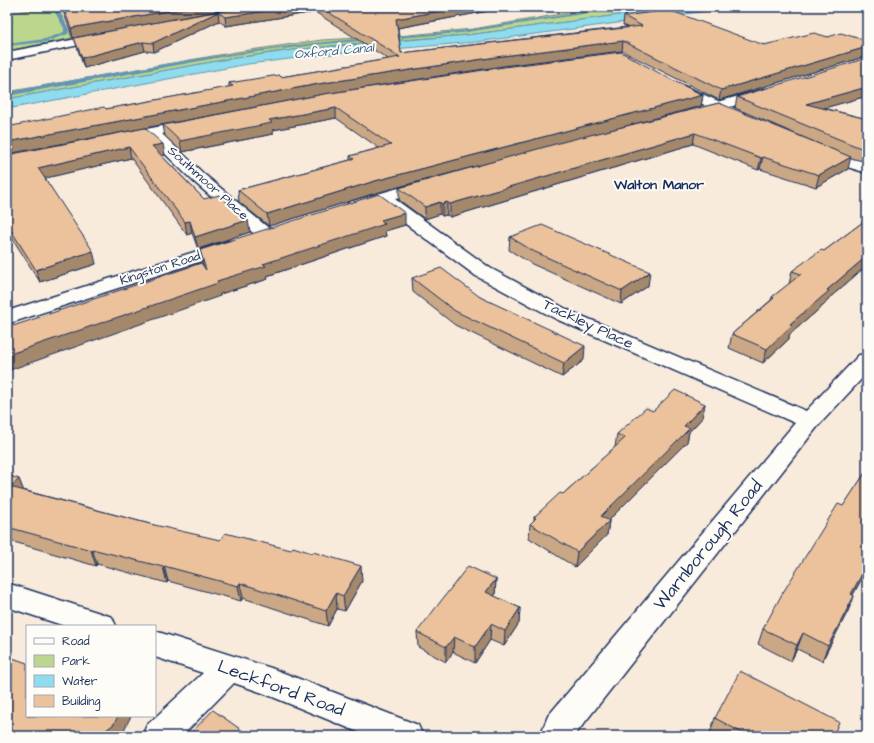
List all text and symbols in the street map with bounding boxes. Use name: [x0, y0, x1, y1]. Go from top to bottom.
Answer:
water label: Oxford Canal: [293, 38, 377, 63]
street label: Southmoor Place: [164, 142, 252, 224]
district label: Walton Manor: [613, 175, 704, 195]
street label: Kingston Road: [117, 246, 203, 290]
street label: Tackley Place: [539, 294, 637, 355]
street label: Warnborough Road: [648, 474, 769, 616]
legend: [26, 625, 156, 717]
text: Road: [62, 633, 90, 650]
text: Park: [62, 653, 90, 670]
street label: Leckford Road: [214, 653, 348, 723]
text: Water: [62, 673, 98, 690]
text: Building: [62, 693, 100, 711]

